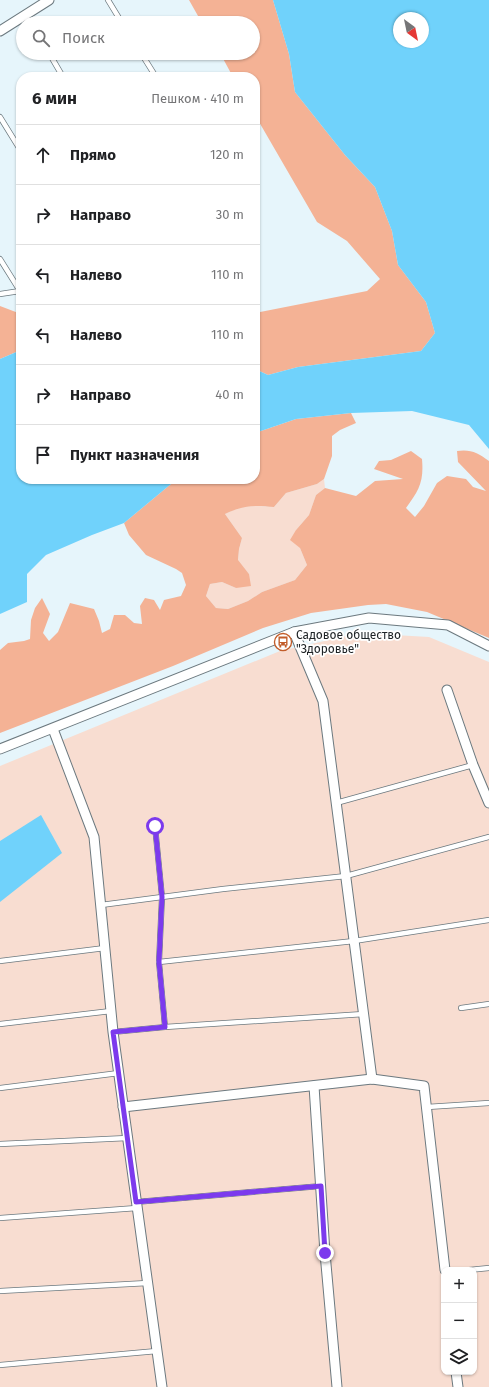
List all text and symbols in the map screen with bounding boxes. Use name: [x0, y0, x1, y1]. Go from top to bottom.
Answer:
north arrow: [393, 12, 429, 48]
search box: [16, 16, 260, 60]
icon: search: [30, 27, 52, 49]
text: Поиск: [62, 29, 105, 47]
text: 6 мин: [32, 88, 77, 109]
text: Пешком · 410 m: [151, 91, 244, 106]
icon: ahead: [32, 144, 54, 166]
text: Прямо: [70, 146, 116, 164]
text: 120 m: [210, 147, 244, 162]
icon: right: [32, 204, 54, 226]
text: Направо: [70, 206, 131, 224]
text: 30 m: [216, 207, 244, 222]
icon: left: [32, 264, 54, 286]
text: Налево: [70, 266, 122, 284]
text: 110 m: [211, 267, 244, 282]
icon: left: [32, 324, 54, 346]
text: Налево: [70, 326, 122, 344]
text: 110 m: [211, 327, 244, 342]
icon: right: [32, 384, 54, 406]
text: Направо: [70, 386, 131, 404]
text: 40 m: [215, 387, 244, 402]
icon: arrive: [32, 444, 54, 466]
text: Пункт назначения: [70, 446, 199, 464]
place label: Садовое общество "Здоровье": [296, 628, 401, 656]
bus stop icon: Садовое общество "Здоровье": [273, 632, 293, 652]
route start: [146, 817, 164, 835]
route end: [316, 1244, 334, 1262]
map controls: [441, 1267, 477, 1375]
button: +: [441, 1267, 477, 1303]
button: −: [441, 1303, 477, 1339]
button: layers: [441, 1339, 477, 1375]

